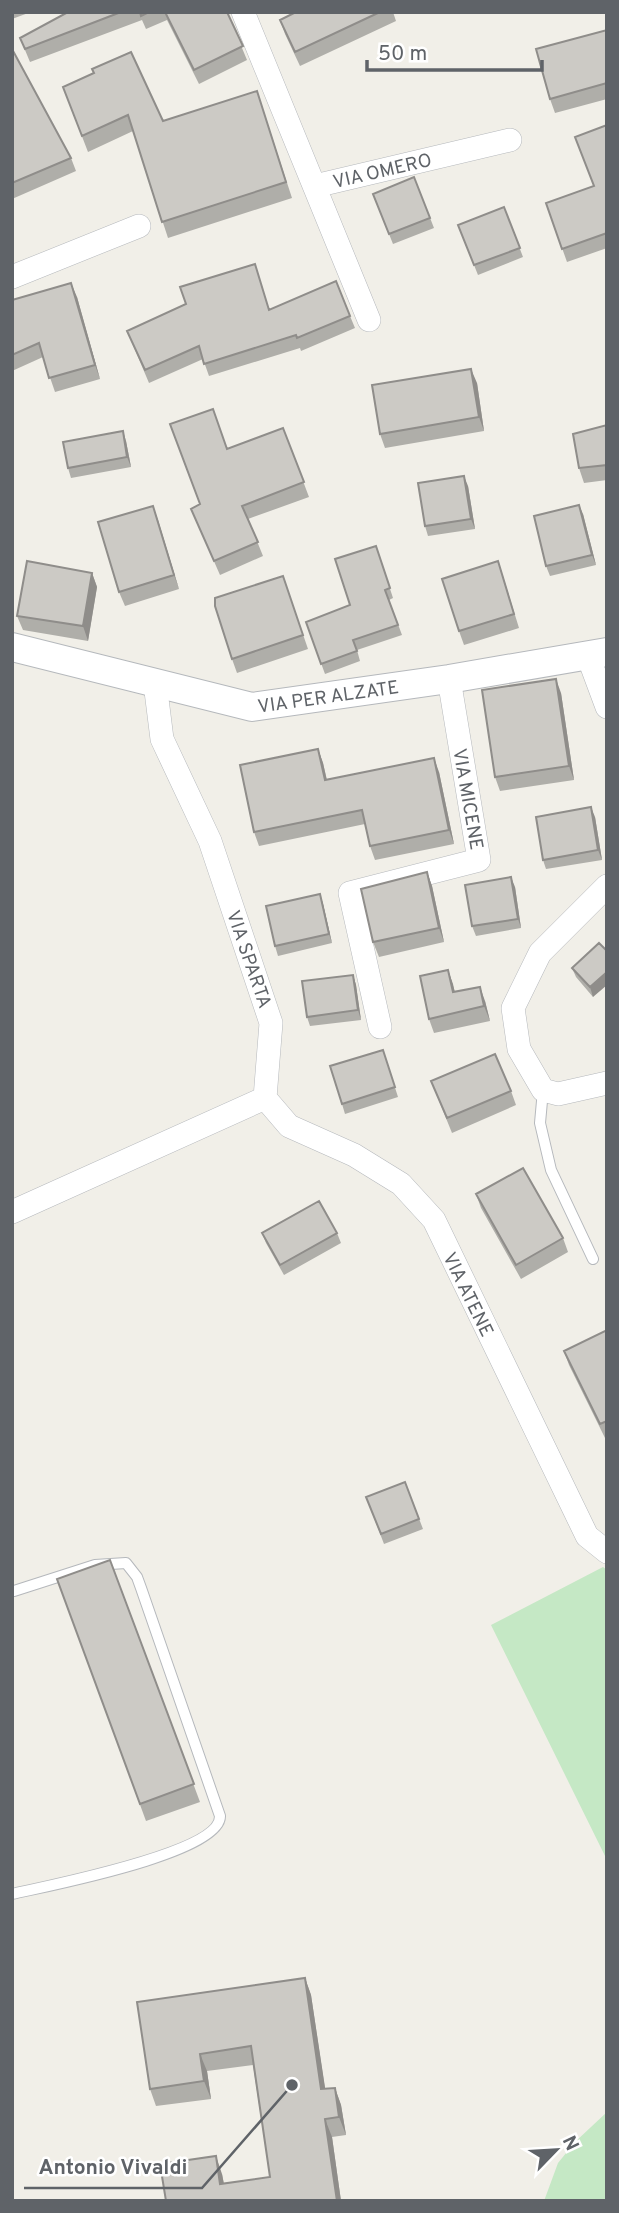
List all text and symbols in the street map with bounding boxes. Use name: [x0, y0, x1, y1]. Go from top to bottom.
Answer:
scale bar: [367, 28, 542, 72]
text: 50 m: [378, 41, 427, 68]
street label: VIA OMERO: [331, 149, 434, 195]
street label: VIA PER ALZATE: [256, 676, 400, 720]
street label: VIA MICENE: [446, 747, 488, 852]
street label: VIA SPARTA: [220, 908, 276, 1012]
street label: VIA ATENE: [436, 1249, 498, 1341]
north arrow: [521, 2115, 591, 2185]
text: N: [556, 2132, 583, 2155]
callout: Antonio Vivaldi: [24, 2146, 202, 2188]
text: Antonio Vivaldi: [38, 2155, 188, 2182]

